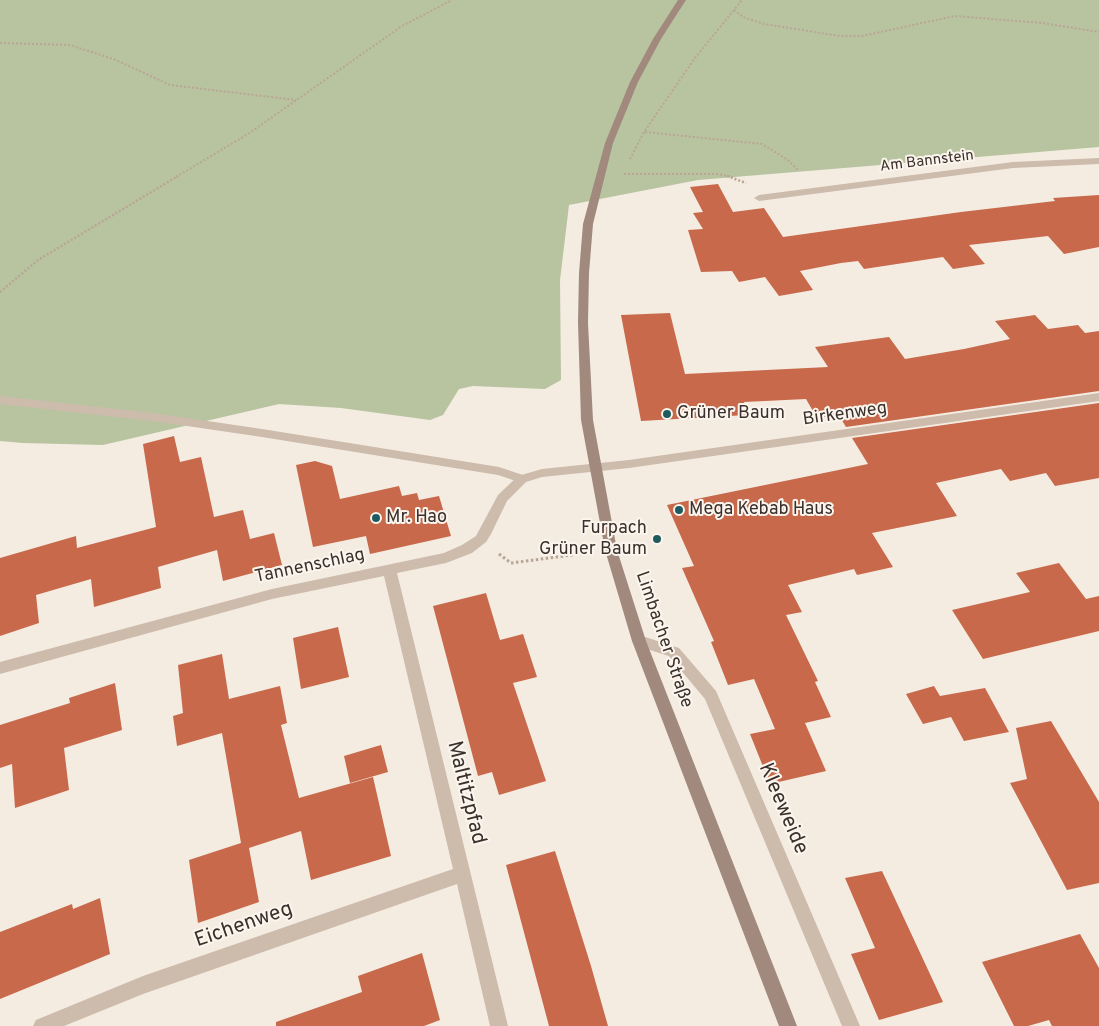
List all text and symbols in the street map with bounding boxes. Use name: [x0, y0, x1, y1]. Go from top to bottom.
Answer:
street label: Am Bannstein: [879, 147, 975, 177]
street label: Birkenweg: [801, 398, 889, 432]
place label: Grüner Baum: [677, 403, 785, 425]
marker: Grüner Baum: [661, 408, 673, 420]
place label: Mega Kebab Haus: [689, 499, 833, 521]
marker: Mega Kebab Haus: [673, 504, 685, 516]
place label: Mr. Hao: [386, 507, 447, 529]
marker: Mr. Hao: [370, 512, 382, 524]
place label: Furpach Grüner Baum: [539, 518, 647, 560]
marker: Furpach Grüner Baum: [651, 533, 663, 545]
street label: Tannenschlag: [253, 545, 367, 589]
street label: Limbacher Straße: [630, 569, 696, 711]
street label: Maltitzpfad: [440, 739, 490, 847]
street label: Kleeweide: [752, 760, 812, 858]
street label: Eichenweg: [192, 897, 296, 955]

